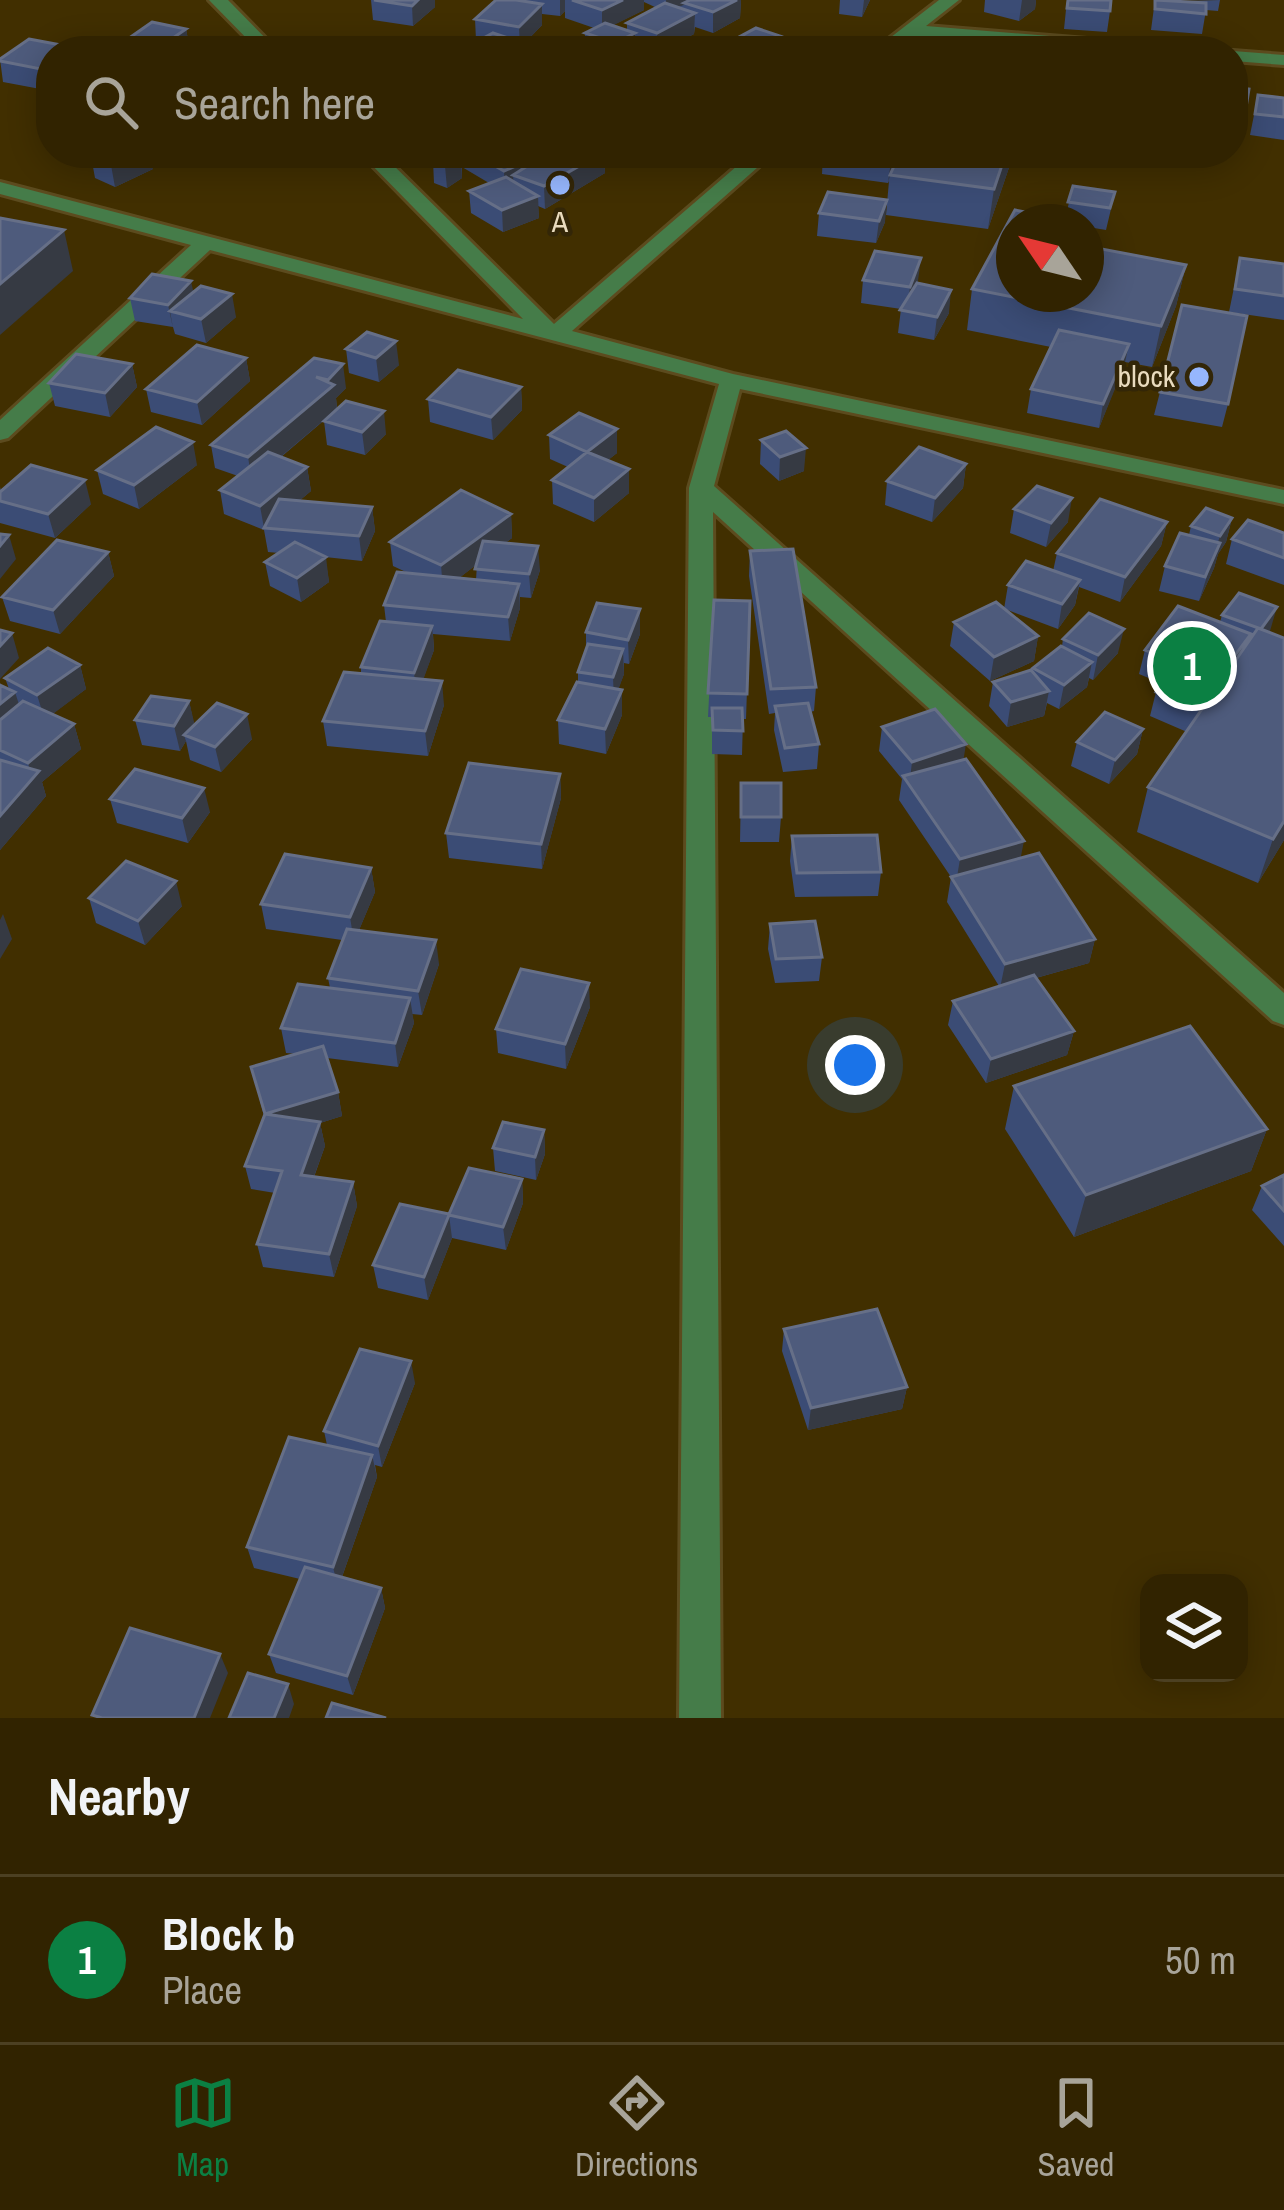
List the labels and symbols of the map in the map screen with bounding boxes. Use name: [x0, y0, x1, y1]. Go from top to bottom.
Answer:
marker: A: [547, 172, 573, 198]
place label: A: [551, 201, 569, 241]
north arrow: [996, 204, 1104, 312]
place label: block: [1118, 356, 1176, 396]
marker: block: [1186, 364, 1212, 390]
pin: 1: [1153, 621, 1231, 711]
your location: [825, 1035, 885, 1095]

